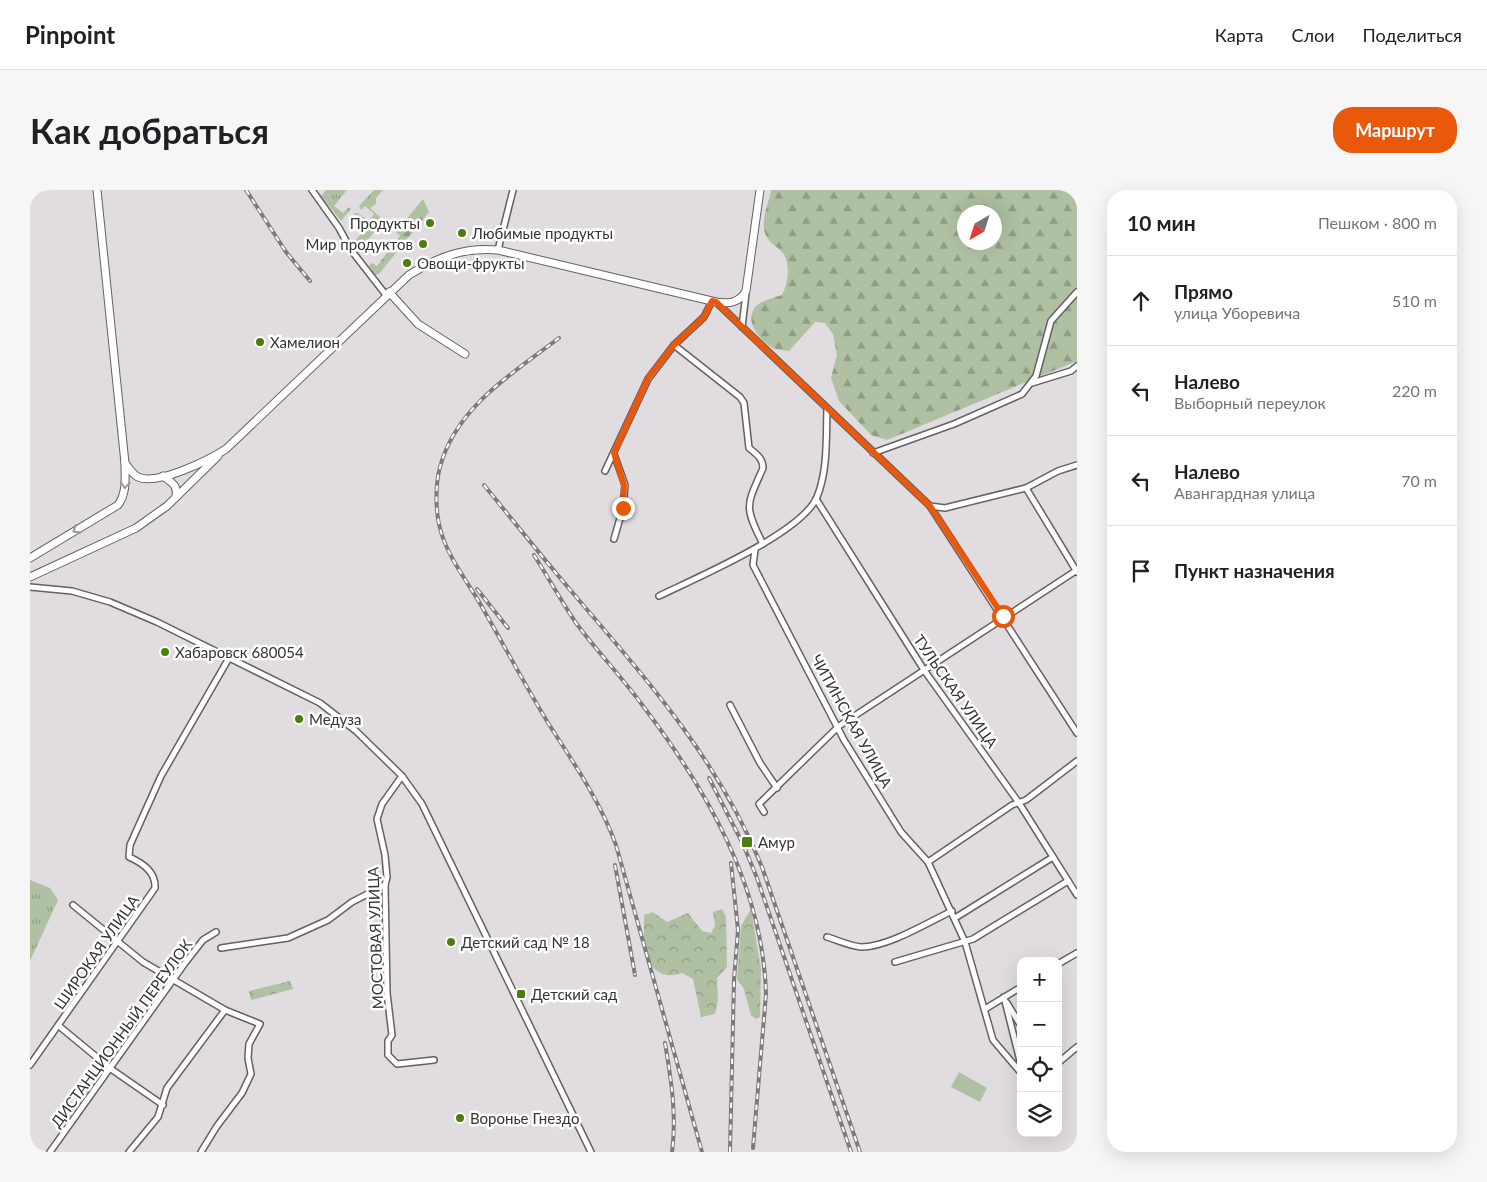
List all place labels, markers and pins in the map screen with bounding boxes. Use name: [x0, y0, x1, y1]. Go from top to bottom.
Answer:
place label: Продукты: [350, 214, 420, 232]
marker: Продукты: [424, 217, 436, 229]
place label: Любимые продукты: [471, 224, 613, 242]
marker: Любимые продукты: [456, 227, 468, 239]
place label: Мир продуктов: [306, 235, 413, 253]
marker: Мир продуктов: [417, 238, 429, 250]
place label: Овощи-фрукты: [417, 254, 525, 272]
marker: Овощи-фрукты: [401, 257, 413, 269]
place label: Хамелион: [270, 333, 340, 351]
marker: Хамелион: [254, 336, 266, 348]
place label: Хабаровск 680054: [175, 643, 304, 661]
marker: Хабаровск 680054: [159, 646, 171, 658]
place label: Медуза: [309, 710, 361, 728]
marker: Медуза: [293, 713, 305, 725]
place label: Амур: [758, 833, 795, 851]
marker: Амур: [740, 835, 754, 849]
place label: Детский сад № 18: [461, 933, 590, 951]
marker: Детский сад № 18: [445, 936, 457, 948]
place label: Детский сад: [531, 985, 617, 1003]
marker: Детский сад: [515, 988, 527, 1000]
place label: Воронье Гнездо: [470, 1109, 579, 1127]
marker: Воронье Гнездо: [454, 1112, 466, 1124]

